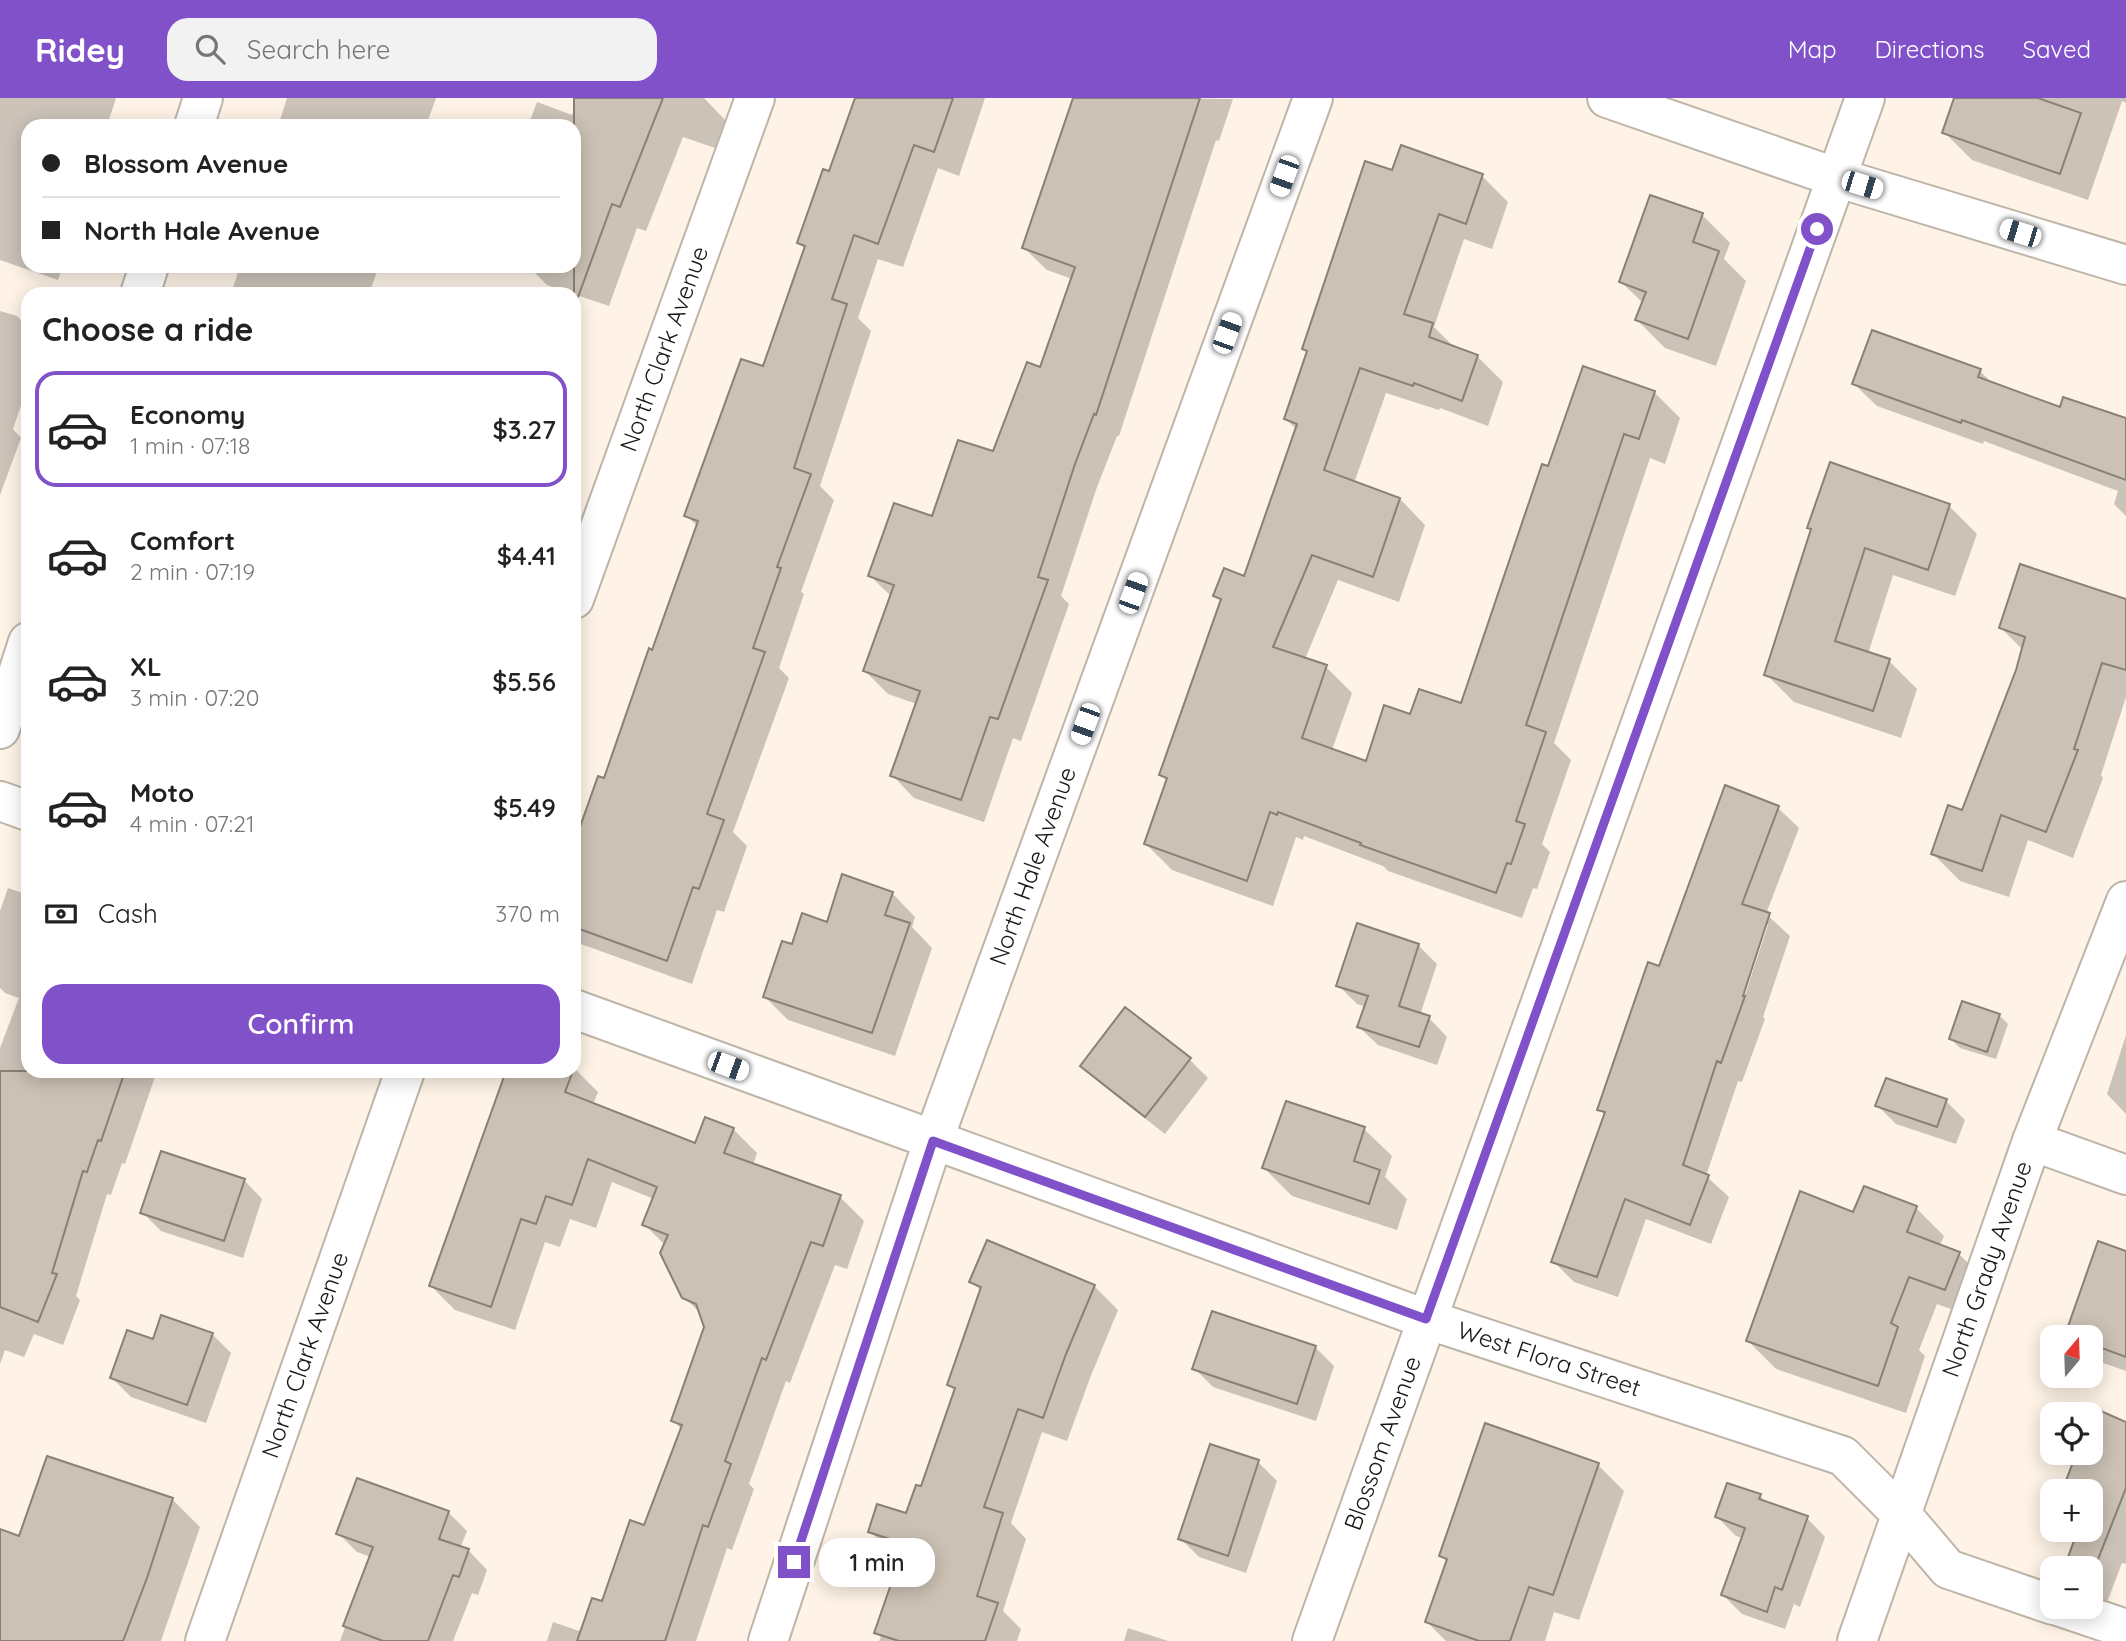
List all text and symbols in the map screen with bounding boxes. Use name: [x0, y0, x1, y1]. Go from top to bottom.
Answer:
search box: [167, 18, 657, 81]
text: Ridey: [35, 29, 125, 70]
icon: search: [191, 30, 229, 68]
text: Search here: [247, 33, 390, 66]
text: Map: [1788, 34, 1837, 64]
text: Directions: [1875, 34, 1985, 64]
text: Saved: [2023, 34, 2091, 64]
text: Blossom Avenue: [84, 147, 288, 180]
car: [1267, 153, 1302, 199]
car: [1839, 169, 1886, 201]
route start: [1801, 213, 1833, 245]
text: North Hale Avenue: [84, 214, 320, 247]
car: [1997, 217, 2044, 249]
street label: North Clark Avenue: [613, 242, 714, 455]
text: Choose a ride: [42, 309, 254, 349]
car: [1210, 310, 1245, 356]
icon: car: [46, 398, 109, 461]
text: Economy: [130, 398, 245, 431]
text: $3.27: [493, 413, 556, 446]
text: 1 min · 07:18: [130, 431, 250, 460]
icon: car: [46, 524, 109, 587]
text: Comfort: [130, 524, 235, 557]
text: $4.41: [497, 539, 556, 572]
text: 2 min · 07:19: [130, 557, 255, 586]
car: [1116, 570, 1151, 616]
icon: car: [46, 650, 109, 713]
text: XL: [130, 650, 162, 683]
text: $5.56: [492, 665, 556, 698]
text: 3 min · 07:20: [130, 683, 260, 712]
car: [1068, 701, 1103, 747]
street label: North Hale Avenue: [982, 763, 1082, 969]
icon: car: [46, 776, 109, 839]
text: Moto: [130, 776, 194, 809]
text: $5.49: [493, 791, 556, 824]
text: 4 min · 07:21: [130, 809, 254, 838]
icon: cash: [42, 895, 80, 933]
text: Cash: [98, 897, 158, 930]
text: 370 m: [495, 899, 560, 928]
button: Confirm: [42, 984, 560, 1064]
car: [705, 1049, 752, 1083]
street label: North Grady Avenue: [1935, 1157, 2038, 1381]
street label: North Clark Avenue: [254, 1248, 354, 1462]
street label: West Flora Street: [1454, 1314, 1645, 1403]
north arrow: [2040, 1325, 2104, 1388]
map controls: [2040, 1325, 2103, 1619]
street label: Blossom Avenue: [1337, 1352, 1427, 1534]
button: locate: [2040, 1402, 2103, 1465]
button: +: [2040, 1479, 2103, 1542]
callout: 1 min: [818, 1538, 934, 1586]
route end: [778, 1546, 810, 1578]
text: 1 min: [849, 1548, 905, 1577]
button: −: [2040, 1556, 2103, 1619]

